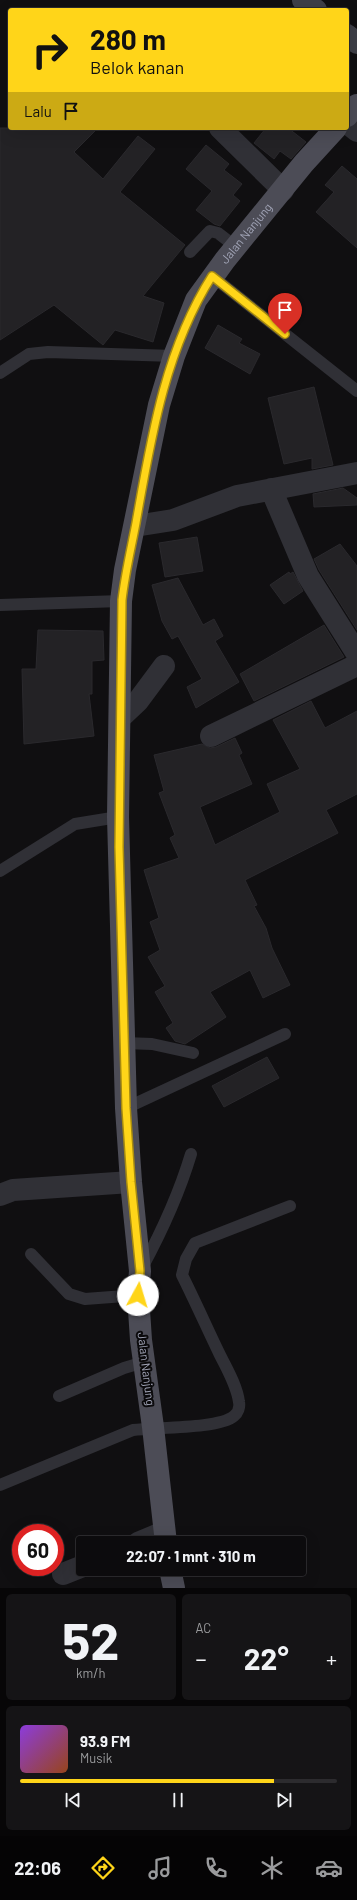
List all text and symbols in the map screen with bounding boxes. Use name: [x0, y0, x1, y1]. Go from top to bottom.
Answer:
text: 280 m: [90, 22, 166, 56]
icon: right: [24, 24, 76, 76]
text: Belok kanan: [90, 56, 184, 78]
icon: arrive: [60, 100, 82, 122]
text: Lalu: [24, 102, 52, 120]
street label: Jalan Nanjung: [217, 200, 274, 266]
pin: [268, 293, 302, 334]
icon: arrive: [274, 299, 296, 321]
position arrow: [117, 1274, 159, 1316]
street label: Jalan Nanjung: [136, 1331, 158, 1406]
speed limit sign: 60: [12, 1524, 64, 1576]
text: 22:07 · 1 mnt · 310 m: [126, 1547, 256, 1565]
text: 52: [62, 1608, 119, 1670]
text: AC: [196, 1620, 211, 1636]
text: 22°: [244, 1640, 289, 1676]
text: −: [196, 1645, 207, 1671]
text: +: [326, 1645, 337, 1671]
text: km/h: [76, 1665, 105, 1681]
text: 93.9 FM: [80, 1732, 130, 1750]
text: Musik: [80, 1750, 112, 1766]
icon: previous: [62, 1789, 84, 1811]
icon: pause: [167, 1789, 189, 1811]
icon: next: [273, 1789, 295, 1811]
icon: directions: [89, 1854, 117, 1882]
icon: music: [146, 1854, 174, 1882]
icon: phone: [202, 1854, 230, 1882]
icon: climate: [258, 1854, 286, 1882]
icon: car: [315, 1854, 343, 1882]
text: 22:06: [14, 1857, 61, 1879]

